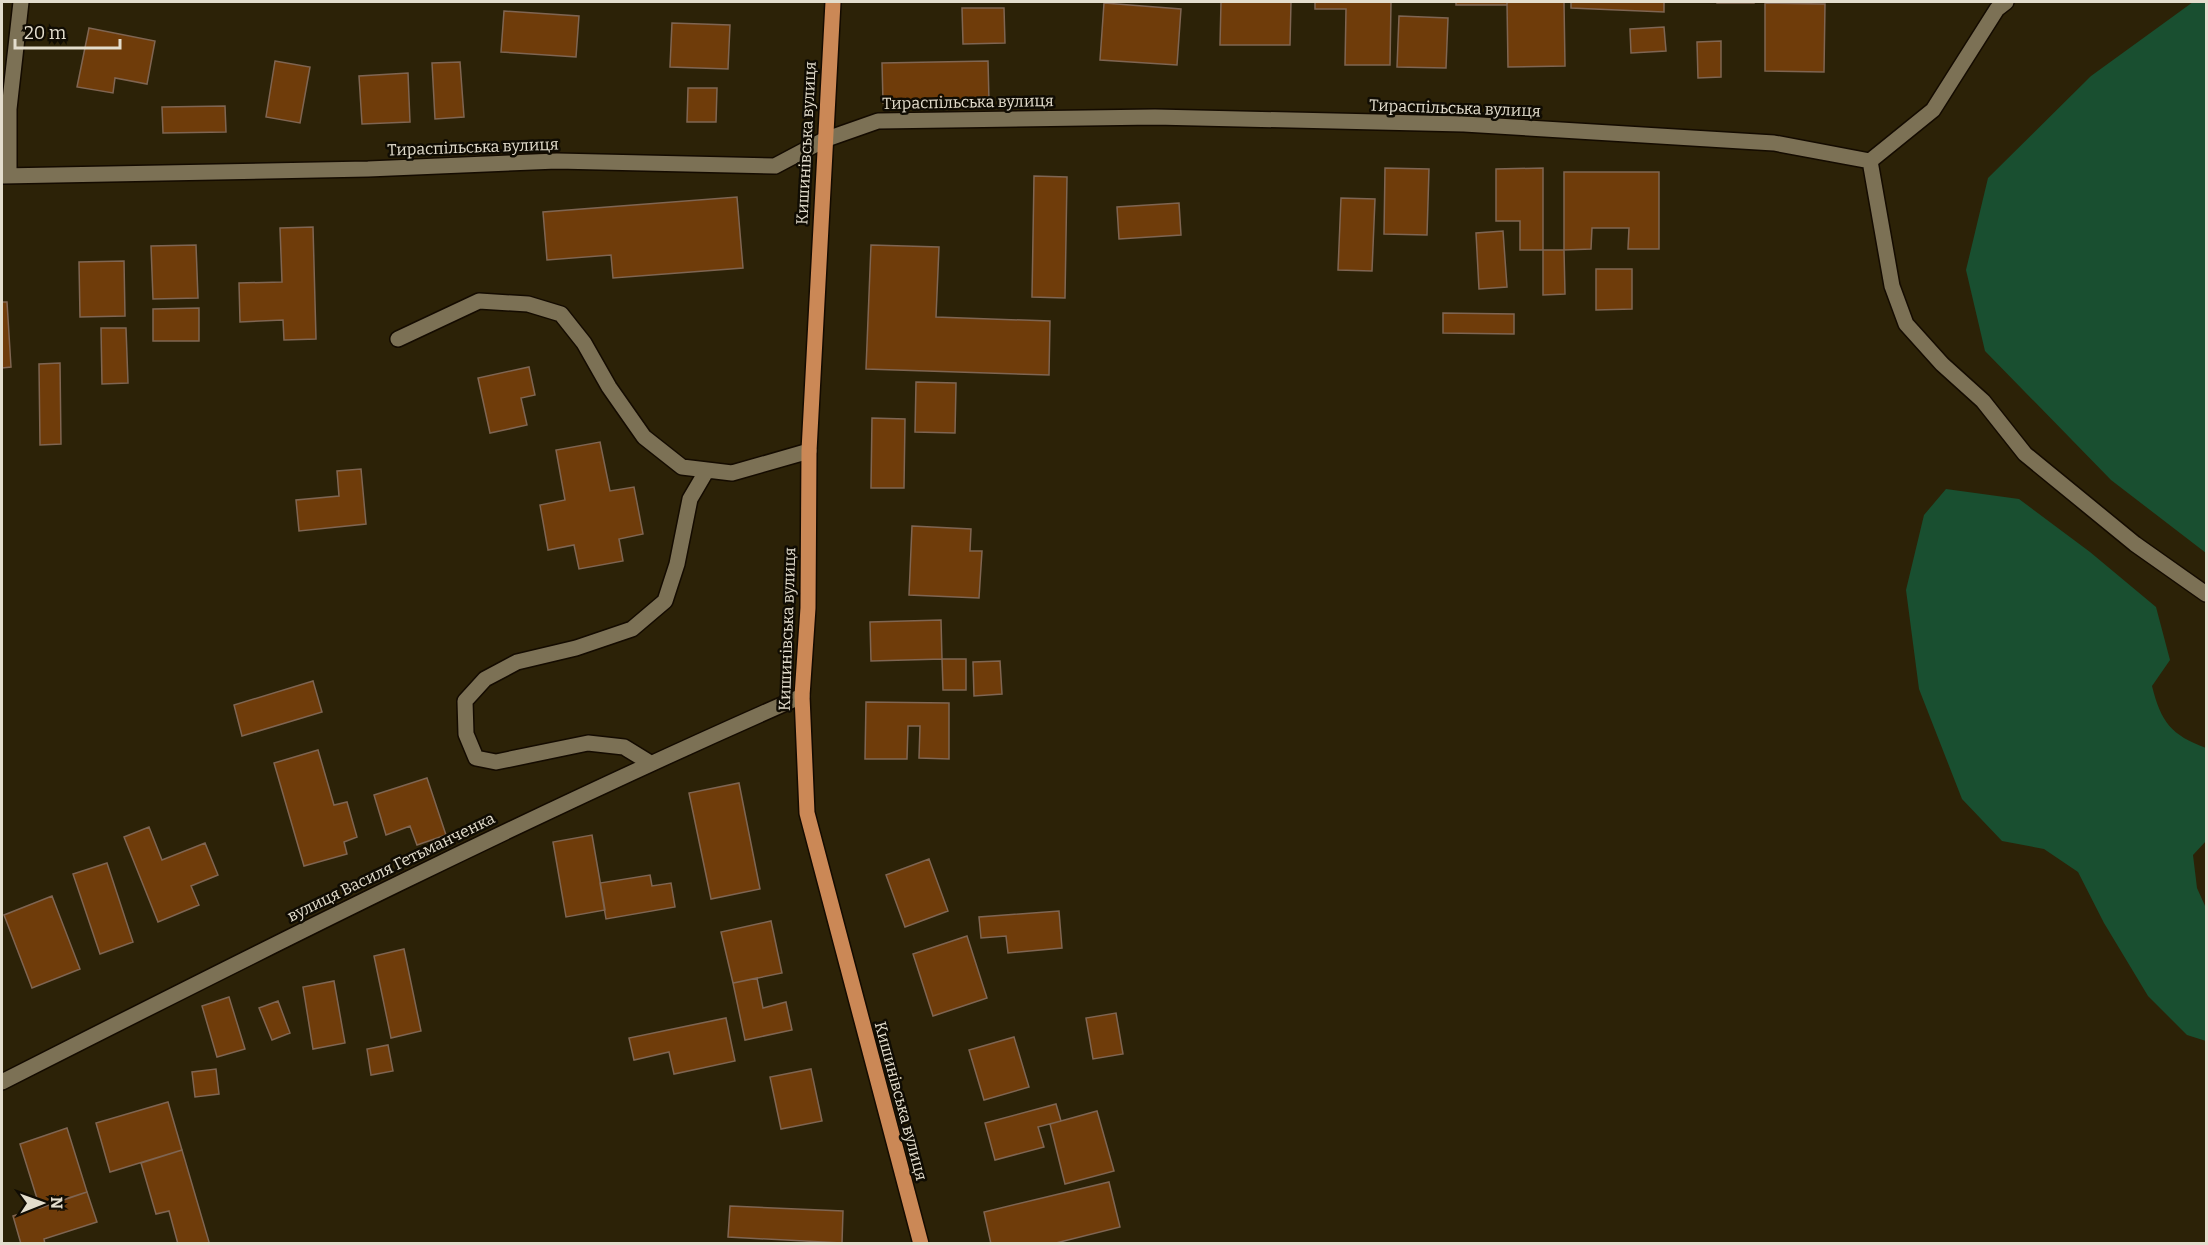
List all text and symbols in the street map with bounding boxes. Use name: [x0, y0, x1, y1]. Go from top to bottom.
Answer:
scale bar: [15, 12, 120, 50]
text: 20 m: [24, 22, 66, 44]
street label: Кишинівська вулиця: [792, 61, 820, 225]
street label: Тираспільська вулиця: [882, 91, 1054, 113]
street label: Тираспільська вулиця: [1369, 96, 1541, 120]
street label: Тираспільська вулиця: [387, 135, 559, 159]
street label: Кишинівська вулиця: [775, 547, 799, 711]
street label: вулиця Василя Гетьманченка: [284, 808, 498, 926]
street label: Кишинівська вулиця: [871, 1019, 931, 1183]
north arrow: [12, 1173, 72, 1233]
text: N: [47, 1196, 66, 1209]

